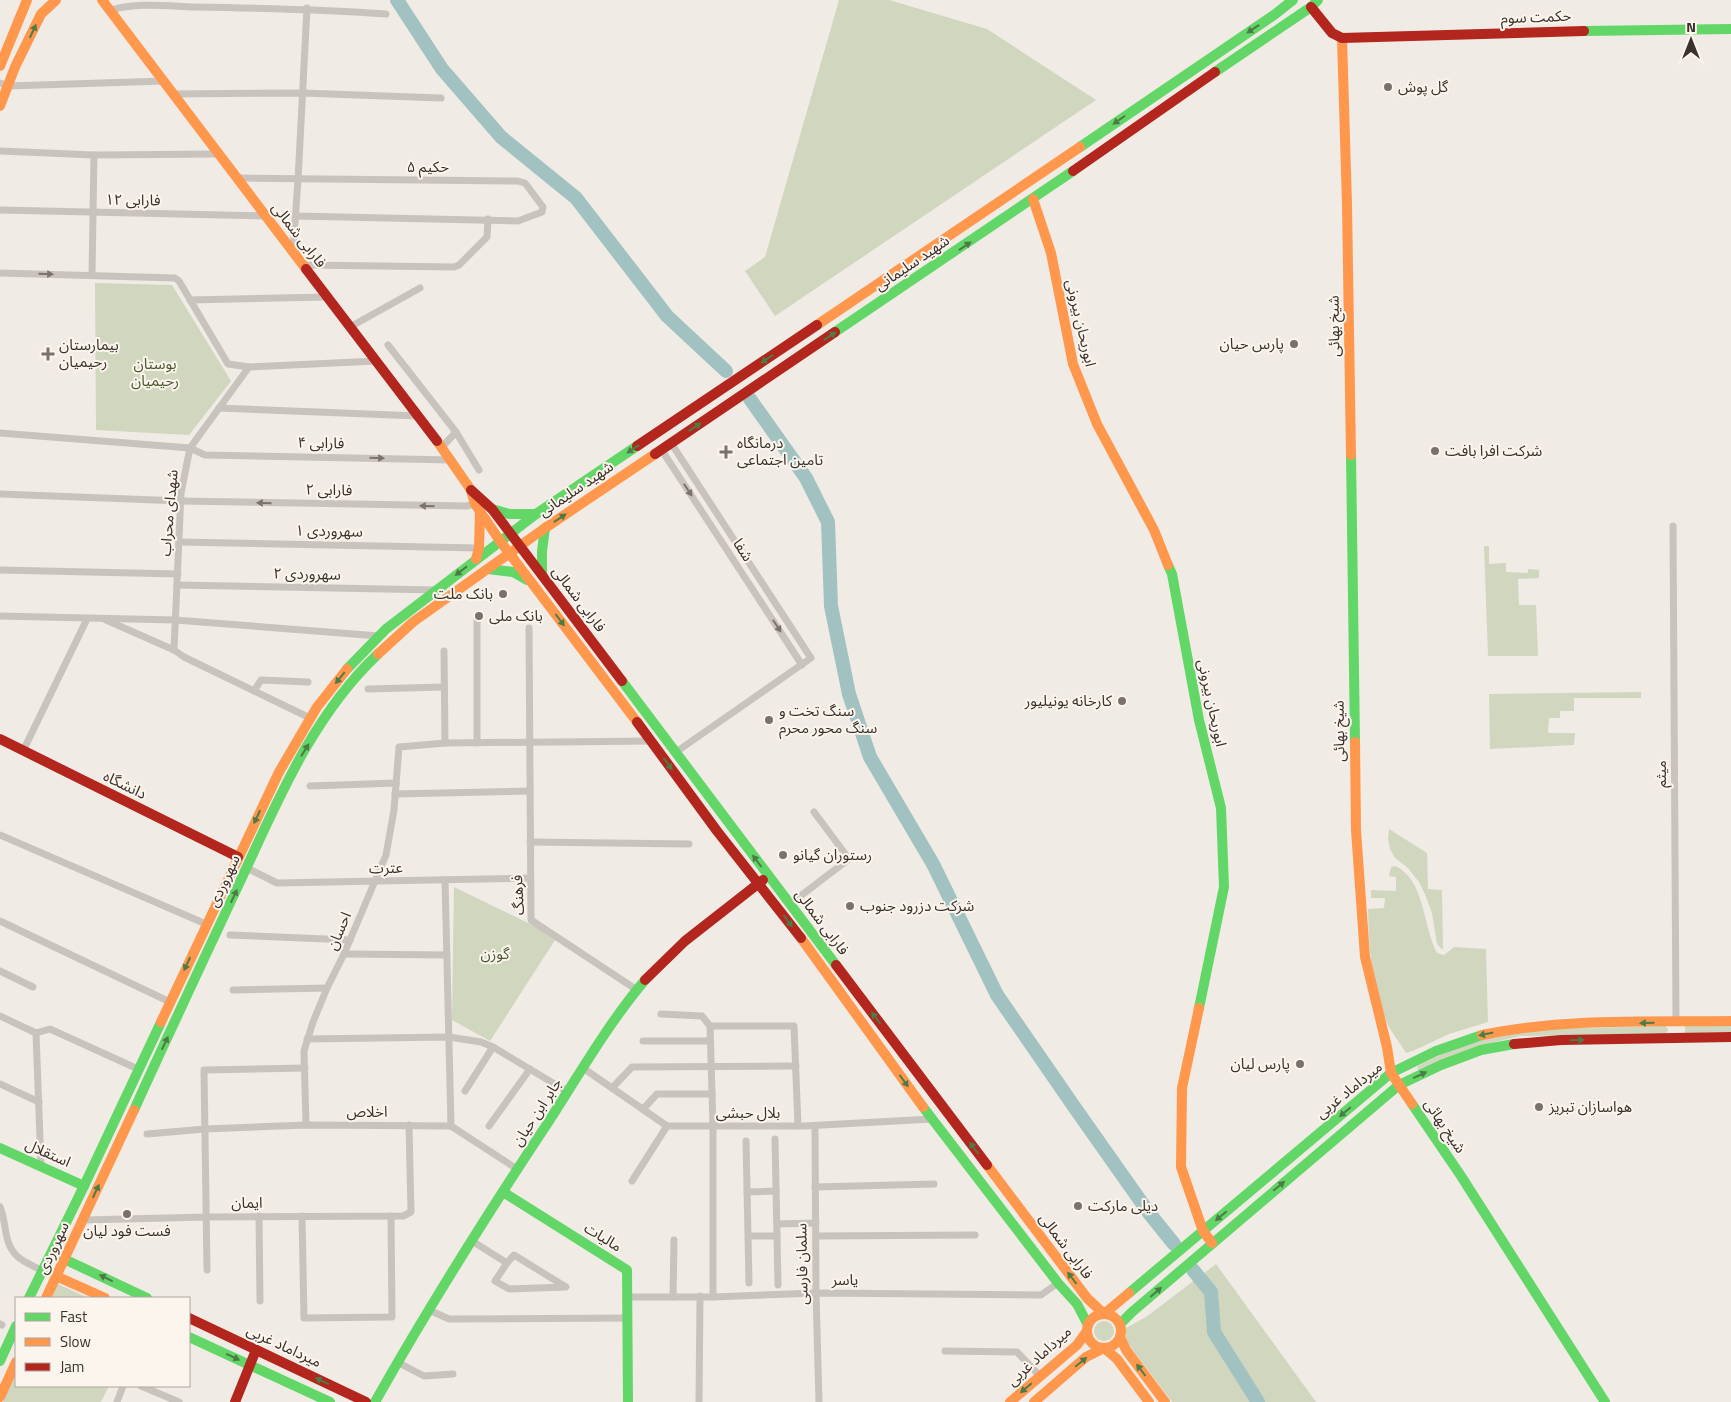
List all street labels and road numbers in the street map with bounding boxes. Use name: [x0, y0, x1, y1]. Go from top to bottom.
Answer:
street label: حکمت سوم: [1500, 4, 1572, 29]
street label: حکیم ۵: [407, 155, 449, 178]
street label: فارابی ۱۲: [105, 188, 161, 211]
street label: فارابی شمالی: [266, 197, 333, 273]
street label: شهید سلیمانی: [870, 229, 954, 296]
street label: ابوریحان بیرونی: [1060, 277, 1103, 369]
street label: شیخ بهائی: [1321, 295, 1347, 357]
street label: فارابی ۴: [297, 431, 345, 454]
street label: شهید سلیمانی: [534, 455, 618, 522]
street label: شهدای محراب: [153, 468, 184, 557]
street label: فارابی ۲: [305, 478, 353, 501]
street label: سهروردی ۱: [295, 518, 363, 543]
street label: شفا: [727, 534, 760, 566]
street label: سهروردی ۲: [273, 561, 341, 586]
street label: فارابی شمالی: [547, 561, 612, 637]
street label: ابوریحان بیرونی: [1192, 657, 1233, 749]
street label: شیخ بهائی: [1326, 700, 1352, 762]
street label: میثم: [1649, 760, 1672, 788]
street label: دانشگاه: [100, 764, 151, 805]
street label: سهروردی: [201, 851, 246, 911]
street label: عترت: [369, 856, 404, 879]
street label: فرهنگ: [505, 874, 530, 916]
street label: فارابی شمالی: [790, 884, 855, 960]
street label: احسان: [320, 908, 357, 954]
street label: میرداماد غربی: [1310, 1055, 1387, 1124]
street label: جابر ابن حیان: [506, 1073, 567, 1150]
street label: شیخ بهائی: [1418, 1094, 1472, 1158]
street label: اخلاص: [347, 1100, 387, 1123]
street label: بلال حبشی: [716, 1101, 780, 1124]
street label: استقلال: [22, 1132, 75, 1173]
street label: ایمان: [231, 1191, 263, 1214]
street label: فارابی شمالی: [1034, 1208, 1099, 1284]
street label: مالیات: [580, 1216, 627, 1257]
street label: سهروردی: [30, 1218, 75, 1278]
street label: سلمان فارسی: [789, 1223, 814, 1305]
street label: یاسر: [831, 1268, 858, 1291]
street label: میرداماد غربی: [243, 1318, 326, 1373]
street label: میرداماد غربی: [1001, 1320, 1076, 1391]

